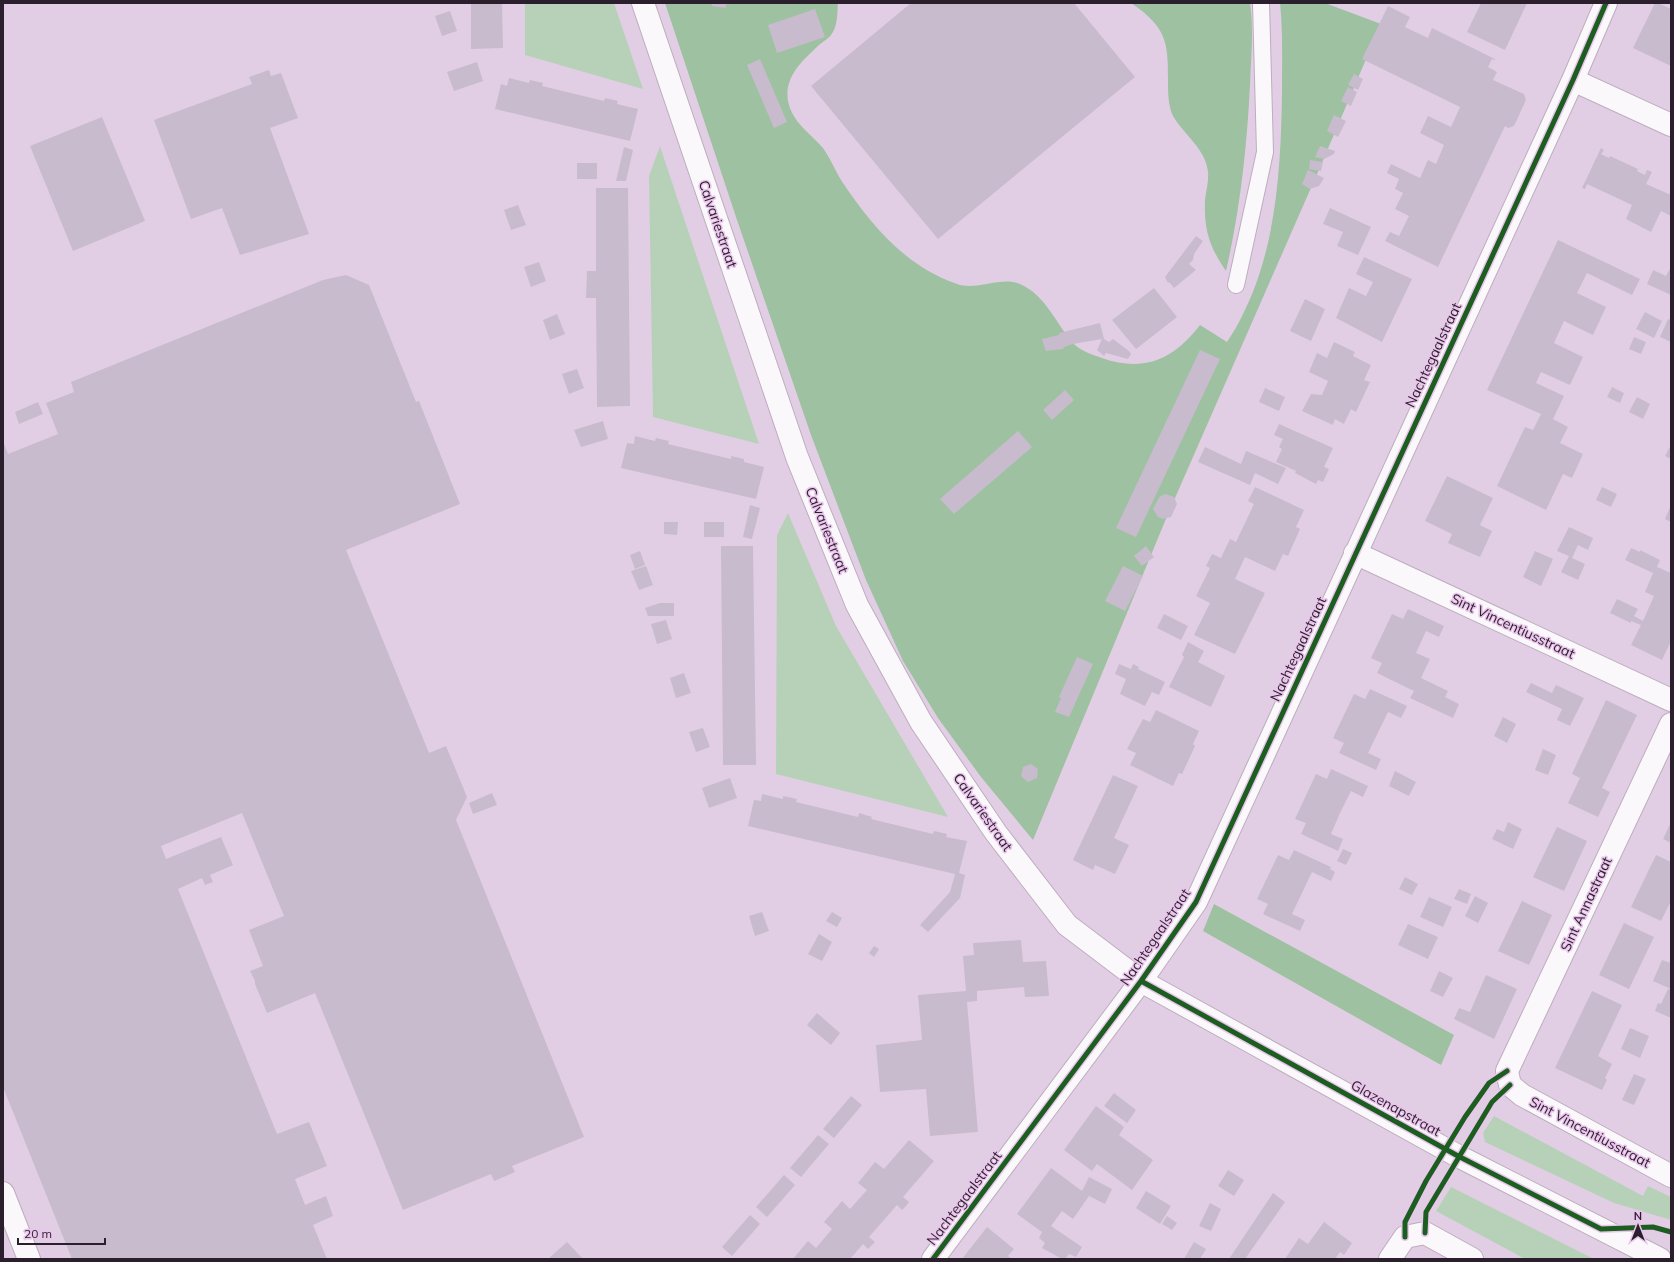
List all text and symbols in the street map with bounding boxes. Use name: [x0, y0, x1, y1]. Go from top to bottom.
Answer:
street label: Calvariestraat: [695, 178, 741, 270]
street label: Nachtegaalstraat: [1401, 300, 1465, 410]
street label: Calvariestraat: [802, 484, 852, 576]
street label: Sint Vincentiusstraat: [1448, 589, 1578, 663]
street label: Nachtegaalstraat: [1266, 594, 1330, 704]
street label: Calvariestraat: [949, 769, 1017, 855]
street label: Sint Annastraat: [1556, 854, 1616, 954]
street label: Nachtegaalstraat: [1116, 885, 1194, 989]
street label: Glazenapstraat: [1348, 1076, 1444, 1140]
street label: Sint Vincentiusstraat: [1526, 1092, 1654, 1172]
street label: Nachtegaalstraat: [923, 1147, 1005, 1249]
north arrow: [1618, 1206, 1658, 1246]
text: N: [1634, 1209, 1642, 1223]
scale bar: [18, 1220, 105, 1246]
text: 20 m: [24, 1226, 52, 1241]

